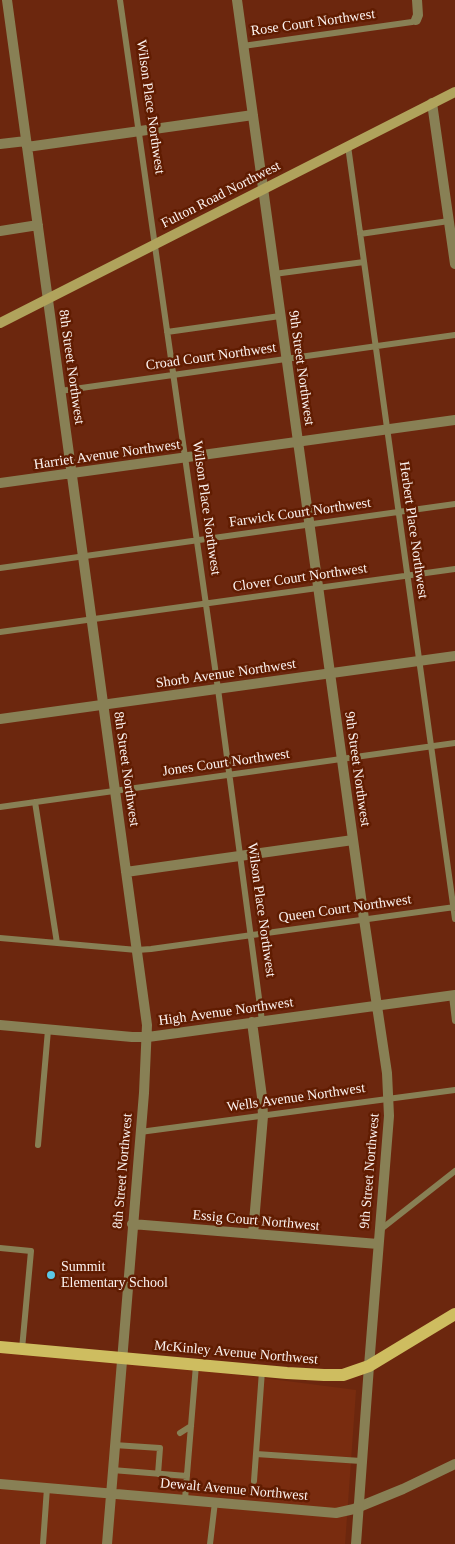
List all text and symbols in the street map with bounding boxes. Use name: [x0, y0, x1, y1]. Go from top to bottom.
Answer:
street label: Rose Court Northwest: [250, 6, 376, 40]
street label: Wilson Place Northwest: [132, 39, 168, 175]
street label: Fulton Road Northwest: [159, 158, 283, 232]
street label: 8th Street Northwest: [55, 308, 87, 426]
street label: 9th Street Northwest: [285, 309, 317, 427]
street label: Croad Court Northwest: [145, 340, 277, 374]
street label: Harriet Avenue Northwest: [33, 436, 181, 474]
street label: Wilson Place Northwest: [188, 440, 224, 576]
street label: Herbert Place Northwest: [395, 460, 431, 600]
street label: Farwick Court Northwest: [228, 495, 372, 531]
street label: Clover Court Northwest: [232, 560, 368, 596]
street label: Shorb Avenue Northwest: [155, 656, 297, 692]
street label: 8th Street Northwest: [110, 710, 142, 828]
street label: 9th Street Northwest: [341, 710, 373, 828]
street label: Jones Court Northwest: [161, 746, 291, 780]
street label: Wilson Place Northwest: [243, 842, 279, 978]
street label: Queen Court Northwest: [278, 891, 412, 927]
street label: High Avenue Northwest: [158, 994, 294, 1030]
street label: Wells Avenue Northwest: [226, 1080, 366, 1116]
street label: 8th Street Northwest: [110, 1113, 136, 1229]
street label: 9th Street Northwest: [357, 1113, 383, 1229]
street label: Essig Court Northwest: [192, 1207, 320, 1235]
place label: Summit Elementary School: [61, 1259, 168, 1292]
marker: Summit Elementary School: [45, 1269, 57, 1281]
street label: McKinley Avenue Northwest: [153, 1337, 319, 1369]
street label: Dewalt Avenue Northwest: [159, 1475, 309, 1505]

